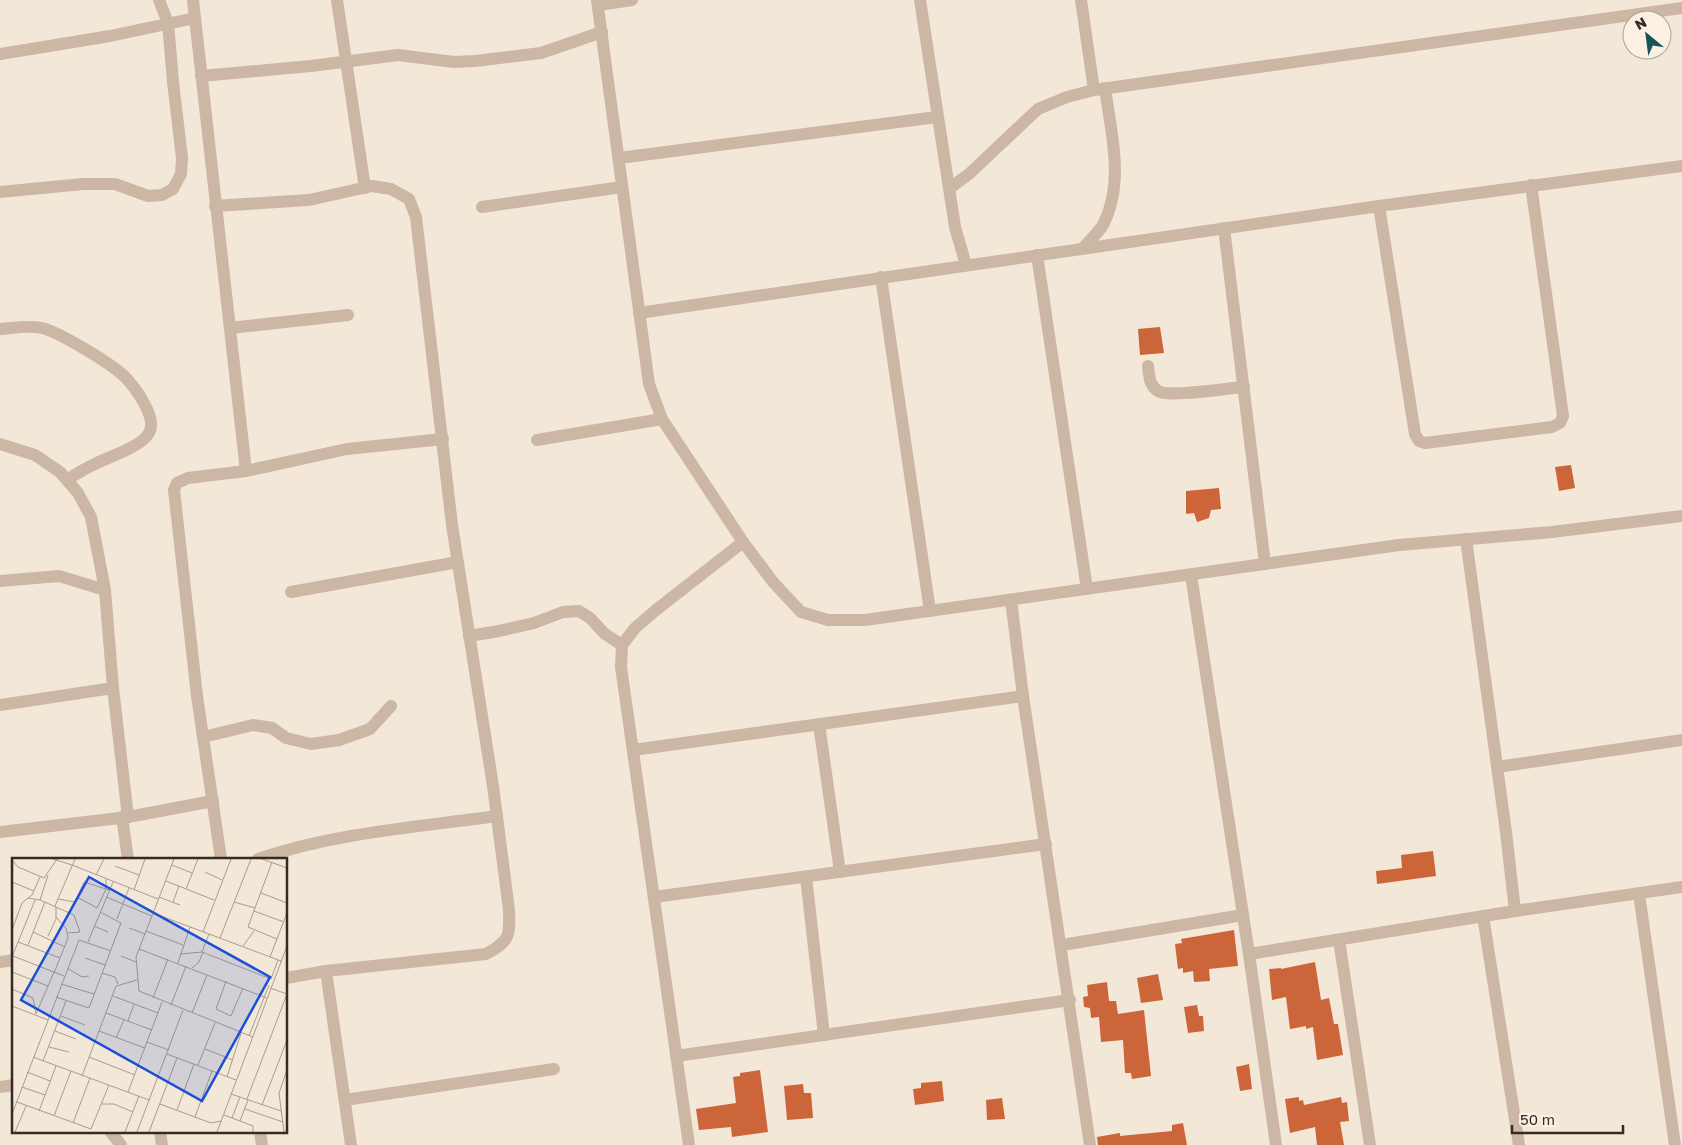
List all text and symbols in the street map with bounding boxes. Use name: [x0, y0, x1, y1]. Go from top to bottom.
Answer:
north arrow: [1622, 10, 1672, 60]
text: N: [1632, 13, 1649, 33]
inset map: [12, 858, 288, 1132]
scale bar: [1512, 1102, 1623, 1134]
text: 50 m: [1520, 1110, 1555, 1128]

